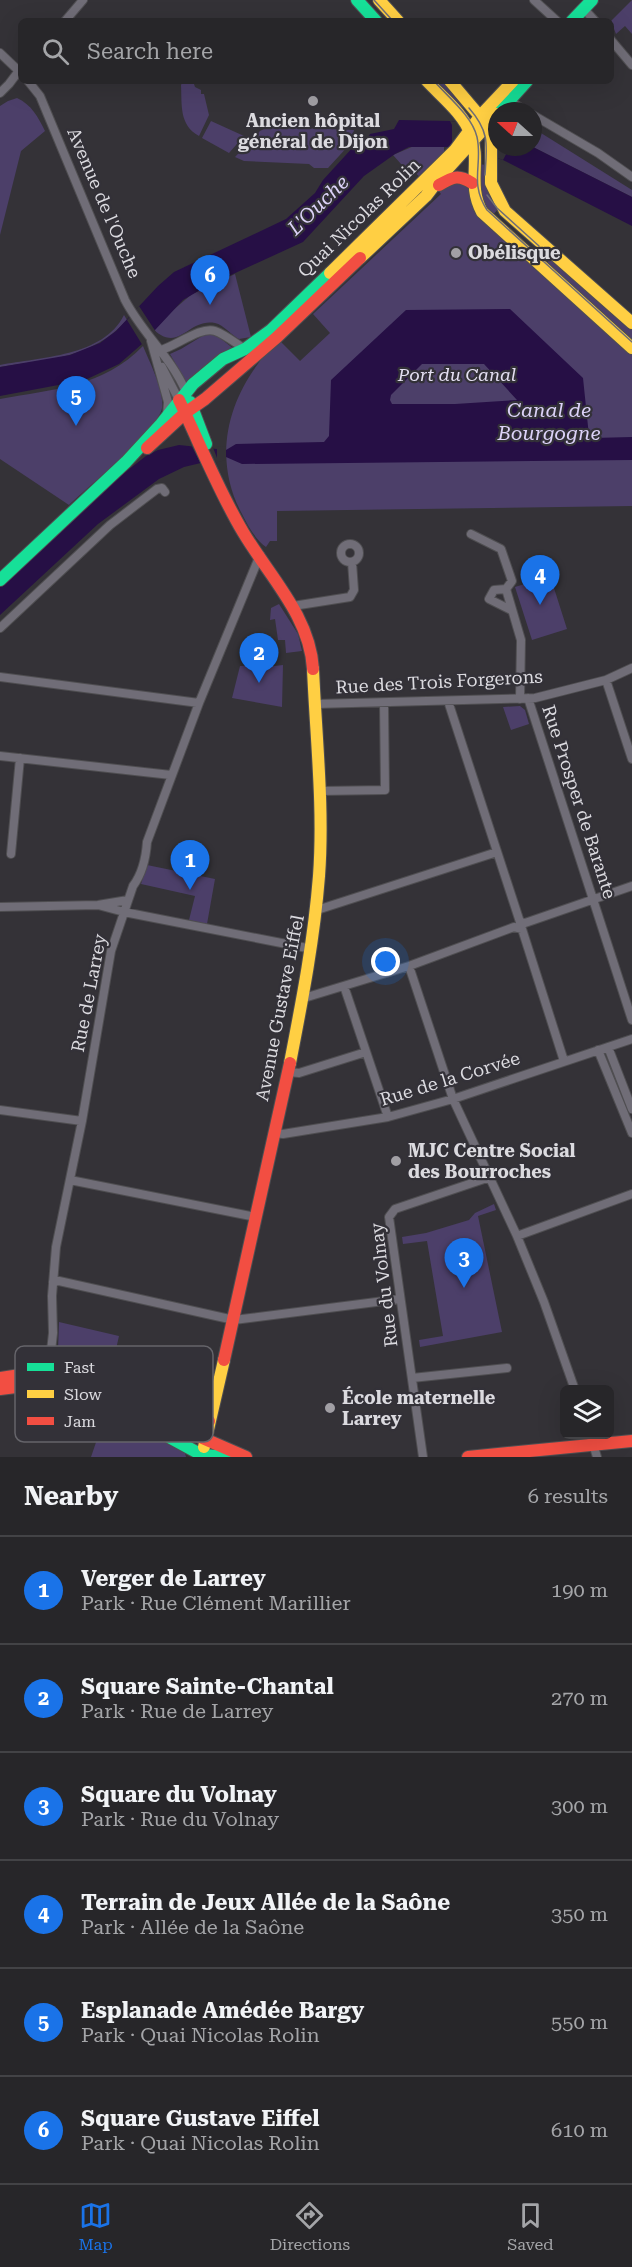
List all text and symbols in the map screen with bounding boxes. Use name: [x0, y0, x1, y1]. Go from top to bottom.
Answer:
search box: [18, 18, 614, 84]
icon: search: [39, 35, 72, 68]
text: Search here: [87, 39, 213, 64]
marker: Ancien hôpital général de Dijon: [306, 94, 320, 108]
north arrow: [488, 102, 542, 156]
place label: Ancien hôpital général de Dijon: [237, 110, 388, 152]
street label: Avenue de l'Ouche: [63, 124, 146, 281]
street label: Quai Nicolas Rolin: [293, 154, 424, 281]
water label: L'Ouche: [282, 170, 354, 241]
place label: Obélisque: [468, 242, 561, 263]
marker: Obélisque: [449, 246, 463, 260]
pin: 6: [190, 256, 230, 305]
park label: Port du Canal: [397, 364, 516, 385]
pin: 5: [56, 376, 96, 426]
water label: Canal de Bourgogne: [496, 398, 601, 445]
pin: 4: [520, 556, 560, 605]
pin: 2: [240, 634, 278, 683]
street label: Rue des Trois Forgerons: [335, 666, 543, 697]
street label: Rue Prosper de Barante: [538, 702, 621, 901]
pin: 1: [170, 840, 210, 890]
street label: Avenue Gustave Eiffel: [251, 913, 308, 1103]
street label: Rue de Larrey: [67, 932, 110, 1054]
your location: [371, 947, 400, 976]
street label: Rue de la Corvée: [377, 1047, 523, 1110]
place label: MJC Centre Social des Bourroches: [408, 1140, 576, 1182]
marker: MJC Centre Social des Bourroches: [389, 1154, 403, 1168]
street label: Rue du Volnay: [365, 1221, 402, 1348]
pin: 3: [444, 1238, 484, 1288]
legend: [15, 1346, 213, 1442]
text: Fast: [64, 1358, 95, 1377]
text: Slow: [64, 1385, 102, 1404]
map controls: [560, 1385, 614, 1439]
button: layers: [560, 1385, 614, 1439]
place label: École maternelle Larrey: [342, 1386, 496, 1429]
marker: École maternelle Larrey: [323, 1401, 337, 1415]
text: Jam: [64, 1412, 96, 1431]
text: Nearby: [24, 1481, 118, 1511]
text: 6 results: [528, 1484, 608, 1508]
text: Verger de Larrey: [81, 1566, 266, 1591]
text: 1: [38, 1578, 49, 1602]
text: 190 m: [551, 1578, 608, 1602]
text: Park · Rue Clément Marillier: [81, 1591, 351, 1615]
text: Square Sainte-Chantal: [81, 1674, 334, 1699]
text: 2: [38, 1686, 49, 1710]
text: 270 m: [551, 1686, 608, 1710]
text: Park · Rue de Larrey: [81, 1699, 273, 1723]
text: Square du Volnay: [81, 1782, 277, 1807]
text: 3: [38, 1794, 49, 1818]
text: 300 m: [551, 1794, 608, 1818]
text: Park · Rue du Volnay: [81, 1807, 279, 1831]
text: Terrain de Jeux Allée de la Saône: [81, 1890, 450, 1915]
text: 4: [38, 1902, 49, 1926]
text: 350 m: [551, 1902, 608, 1926]
text: Park · Allée de la Saône: [81, 1915, 304, 1939]
text: Esplanade Amédée Bargy: [81, 1998, 364, 2023]
text: 5: [38, 2010, 49, 2034]
text: 550 m: [551, 2010, 608, 2034]
text: Park · Quai Nicolas Rolin: [81, 2023, 320, 2047]
text: Square Gustave Eiffel: [81, 2106, 320, 2131]
text: 6: [38, 2118, 49, 2142]
text: 610 m: [551, 2118, 608, 2142]
text: Park · Quai Nicolas Rolin: [81, 2131, 320, 2155]
tab: Map: [78, 2199, 113, 2254]
tab: Directions: [270, 2199, 350, 2254]
tab: Saved: [507, 2199, 554, 2254]

